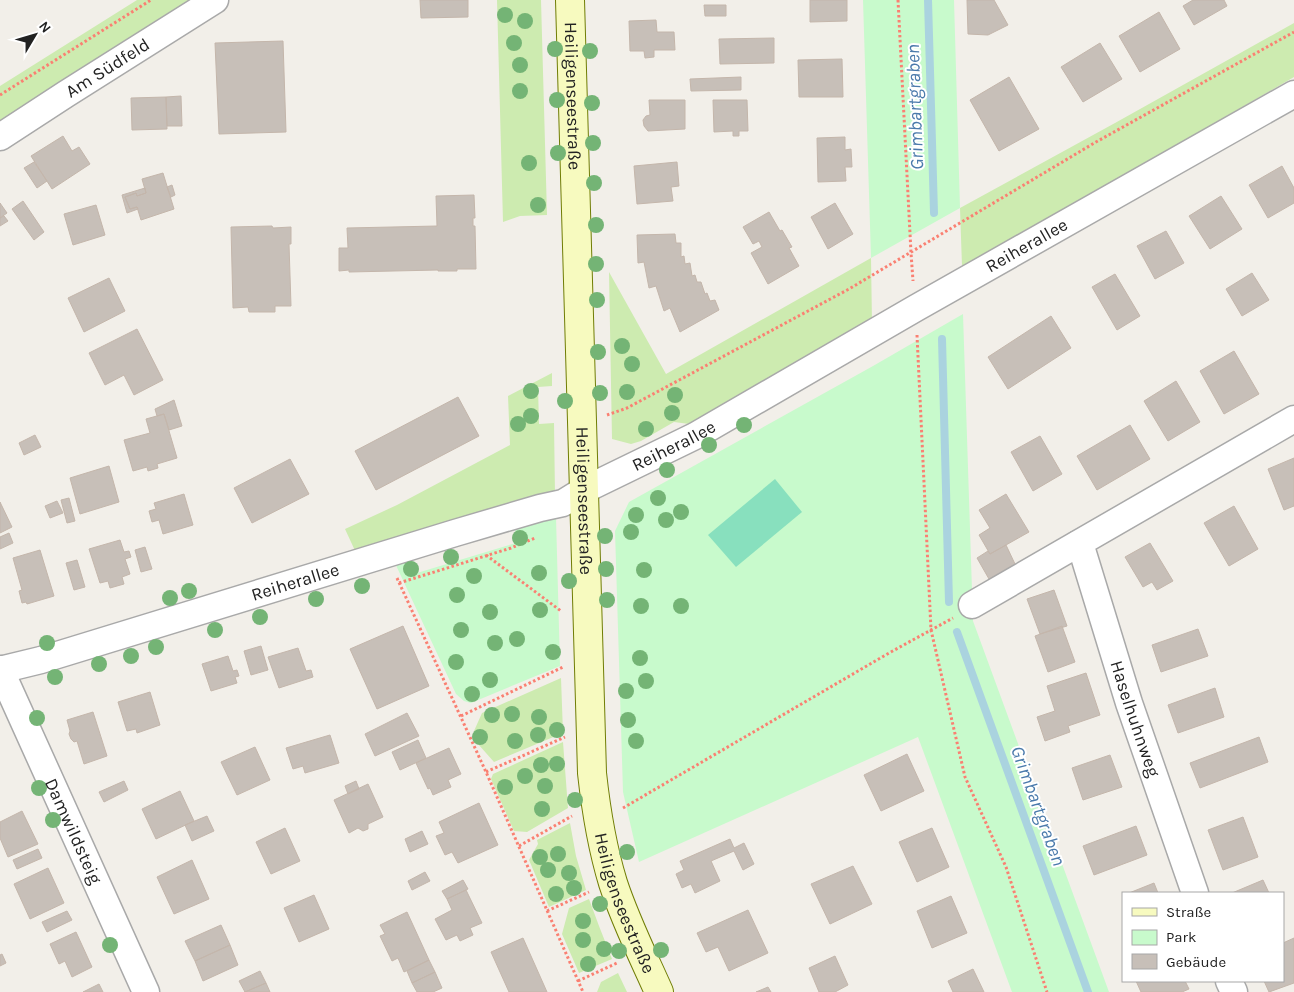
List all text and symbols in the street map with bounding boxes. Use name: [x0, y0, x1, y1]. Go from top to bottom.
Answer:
north arrow: [10, 10, 60, 60]
text: N: [35, 18, 55, 36]
street label: Heiligenseestraße: [560, 22, 586, 170]
street label: Am Südfeld: [62, 33, 154, 102]
water label: Grimbartgraben: [902, 44, 928, 170]
street label: Reiherallee: [982, 213, 1072, 277]
street label: Reiherallee: [628, 416, 719, 476]
street label: Heiligenseestraße: [571, 426, 597, 575]
street label: Reiherallee: [248, 558, 342, 606]
street label: Haselhuhnweg: [1106, 658, 1165, 780]
water label: Grimbartgraben: [1006, 743, 1070, 869]
street label: Damwildsteig: [40, 775, 107, 888]
street label: Heiligenseestraße: [590, 831, 660, 977]
legend: [1122, 892, 1284, 982]
text: Straße: [1166, 903, 1211, 921]
text: Park: [1166, 928, 1196, 946]
text: Gebäude: [1166, 953, 1226, 971]

